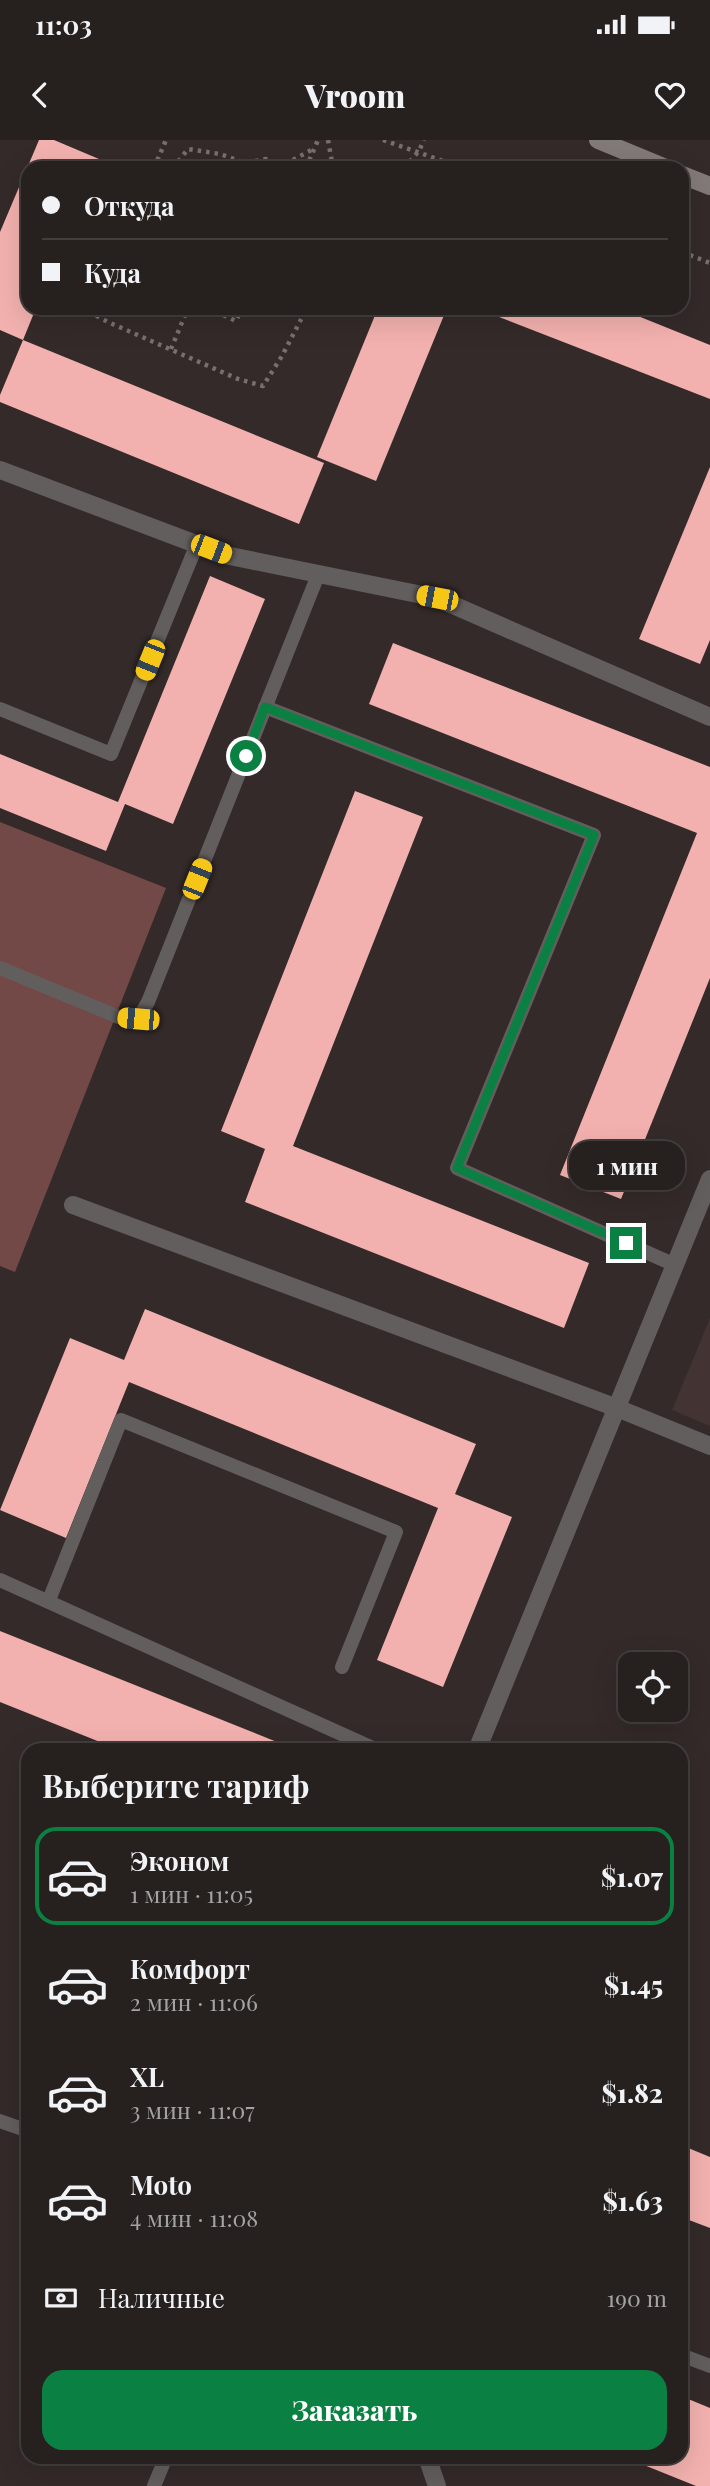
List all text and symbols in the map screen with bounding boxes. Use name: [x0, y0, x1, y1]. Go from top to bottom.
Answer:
text: 11:03: [35, 7, 92, 42]
text: Vroom: [305, 73, 405, 116]
icon: back: [21, 76, 59, 114]
icon: heart: [651, 76, 689, 114]
text: Откуда: [84, 188, 175, 223]
text: Куда: [84, 255, 141, 290]
car: [188, 532, 235, 566]
car: [415, 584, 460, 612]
car: [133, 637, 168, 683]
route start: [230, 740, 262, 772]
car: [180, 856, 215, 902]
car: [117, 1007, 160, 1031]
callout: 1 мин: [568, 1142, 684, 1190]
text: 1 мин: [596, 1150, 658, 1181]
route end: [610, 1227, 642, 1259]
map controls: [618, 1652, 688, 1722]
button: locate: [618, 1652, 688, 1722]
text: Выберите тариф: [42, 1763, 309, 1806]
text: Эконом: [130, 1843, 229, 1878]
icon: car: [46, 1845, 109, 1908]
text: $1.07: [601, 1859, 663, 1894]
text: 1 мин · 11:05: [130, 1878, 253, 1909]
text: Комфорт: [130, 1951, 250, 1986]
icon: car: [46, 1953, 109, 2016]
text: $1.45: [604, 1967, 663, 2002]
text: 2 мин · 11:06: [130, 1986, 258, 2017]
text: XL: [130, 2059, 164, 2094]
icon: car: [46, 2061, 109, 2124]
text: $1.82: [601, 2075, 663, 2110]
text: 3 мин · 11:07: [130, 2094, 255, 2125]
text: Moto: [130, 2167, 192, 2202]
icon: car: [46, 2169, 109, 2232]
text: $1.63: [602, 2183, 663, 2218]
text: 4 мин · 11:08: [130, 2202, 258, 2233]
icon: cash: [42, 2279, 80, 2317]
text: Наличные: [98, 2280, 225, 2315]
text: 190 m: [607, 2282, 667, 2313]
button: Заказать: [42, 2370, 667, 2450]

